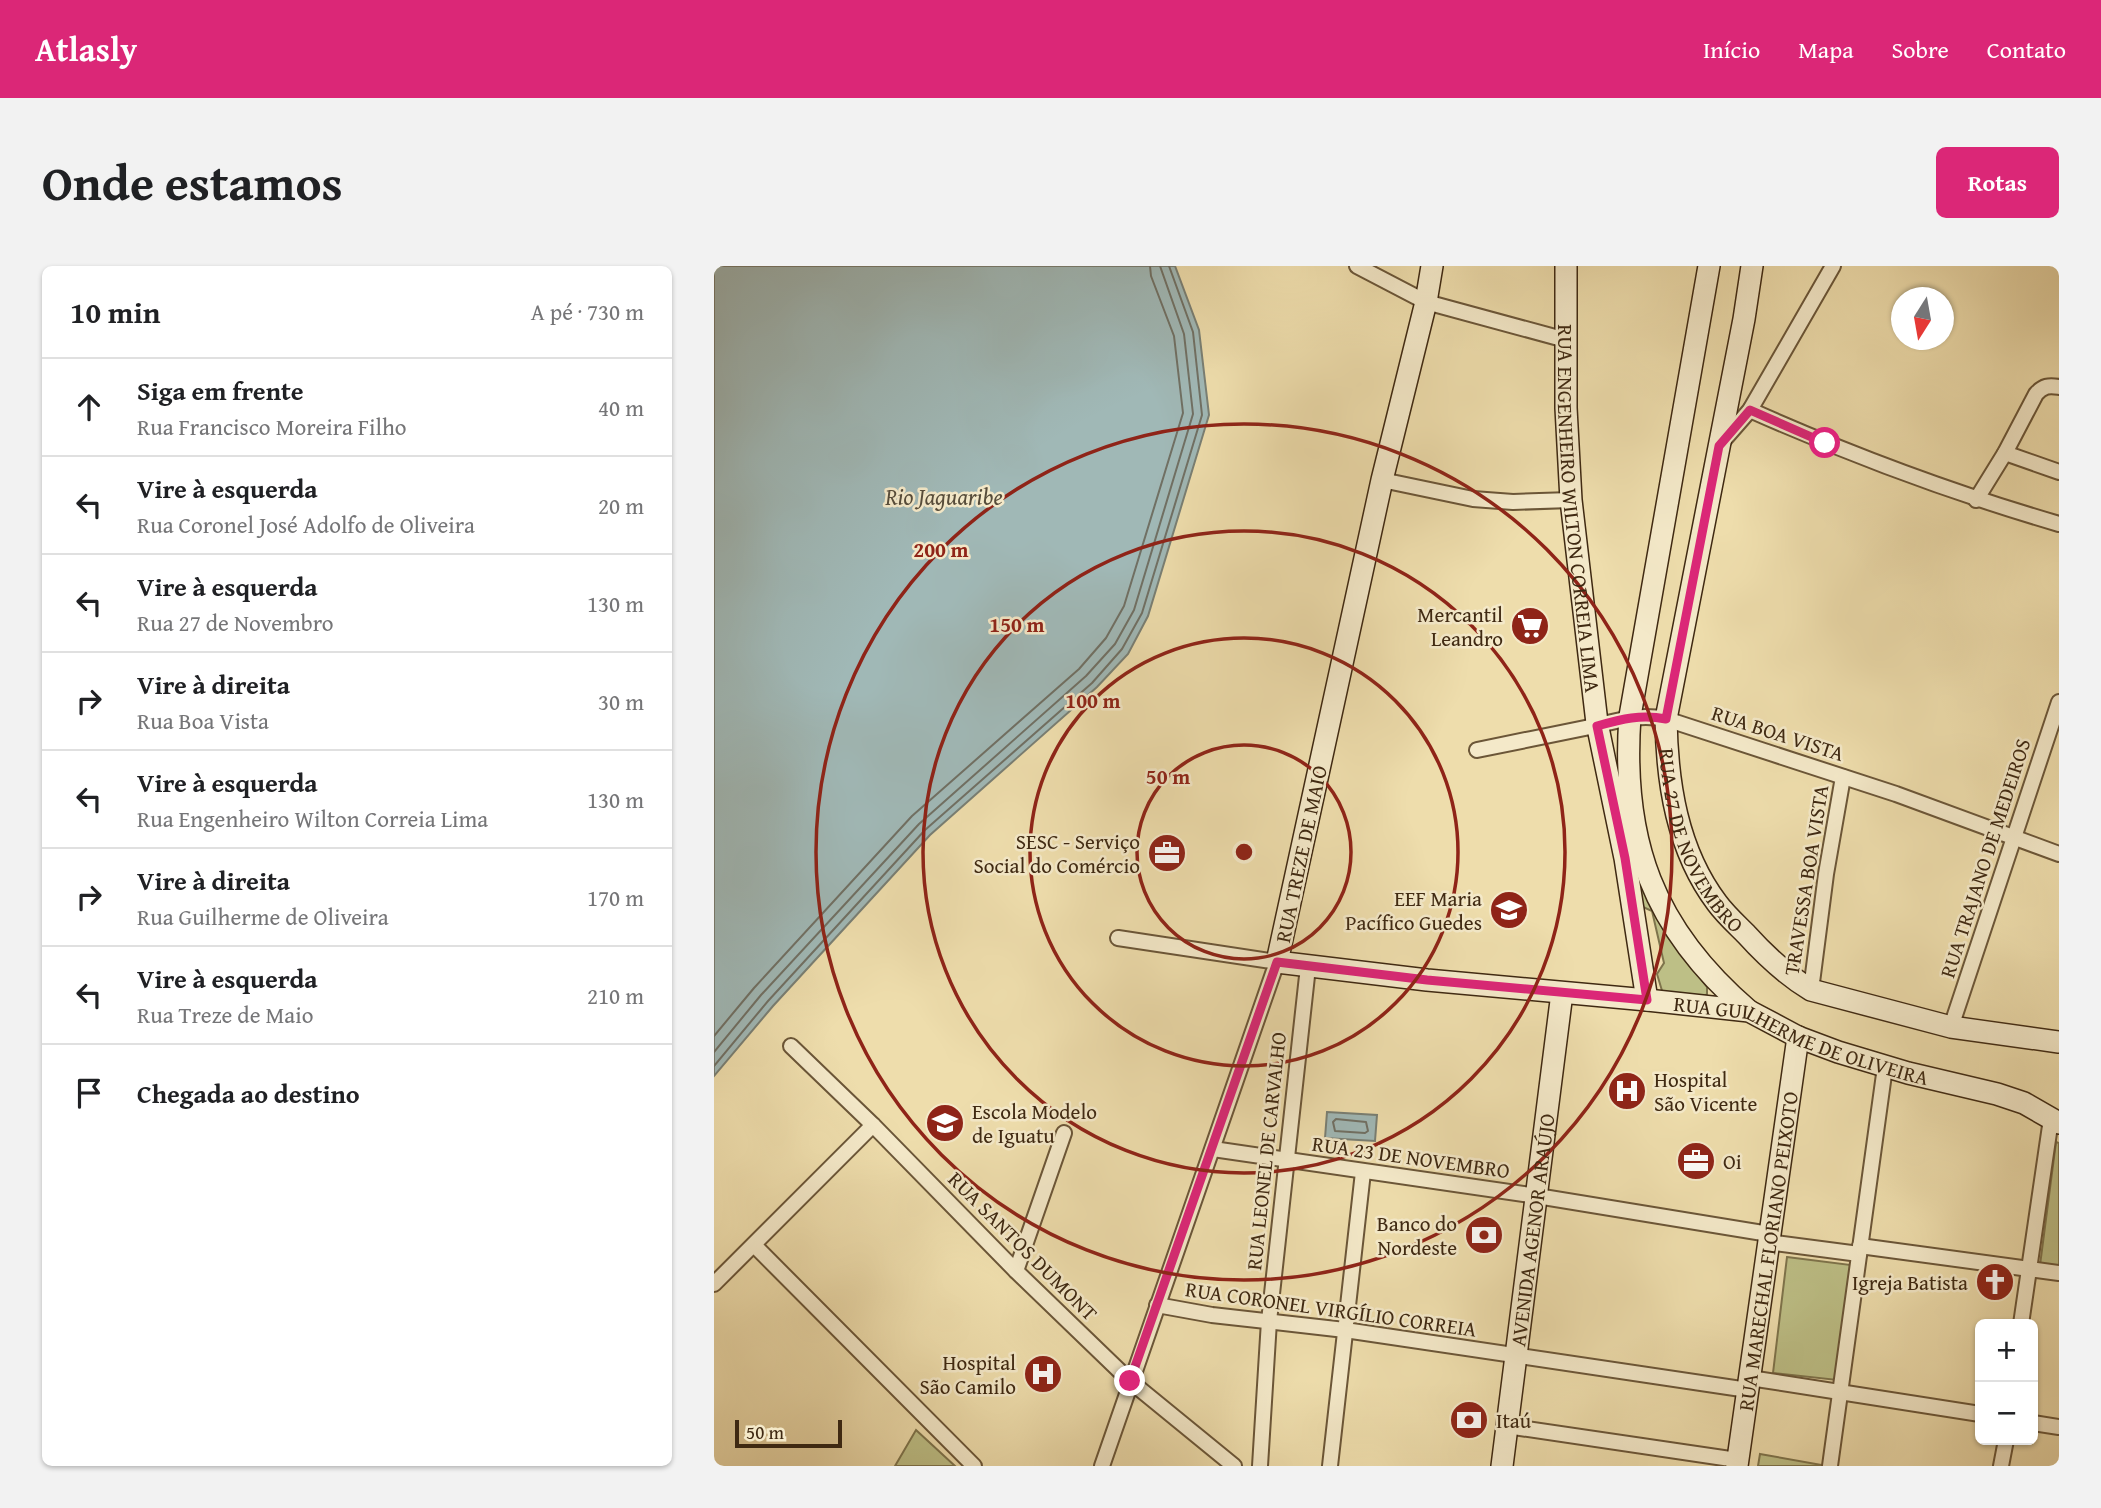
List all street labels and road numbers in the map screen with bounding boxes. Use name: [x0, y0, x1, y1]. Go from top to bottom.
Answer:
street label: RUA ENGENHEIRO WILTON CORREIA LIMA: [1550, 324, 1609, 694]
street label: RUA BOA VISTA: [1708, 697, 1848, 769]
street label: RUA TRAJANO DE MEDEIROS: [1932, 734, 2038, 982]
street label: RUA 27 DE NOVEMBRO: [1652, 747, 1751, 939]
street label: RUA TREZE DE MAIO: [1267, 763, 1335, 945]
street label: TRAVESSA BOA VISTA: [1776, 782, 1836, 977]
street label: RUA GUILHERME DE OLIVEIRA: [1672, 987, 1932, 1093]
street label: RUA LEONEL DE CARVALHO: [1238, 1030, 1294, 1272]
street label: RUA MARECHAL FLORIANO PEIXOTO: [1730, 1089, 1806, 1413]
street label: AVENIDA AGENOR ARAÚJO: [1502, 1112, 1562, 1348]
street label: RUA 23 DE NOVEMBRO: [1310, 1128, 1512, 1186]
street label: RUA SANTOS DUMONT: [941, 1164, 1105, 1328]
street label: RUA CORONEL VIRGÍLIO CORREIA: [1183, 1273, 1479, 1345]

